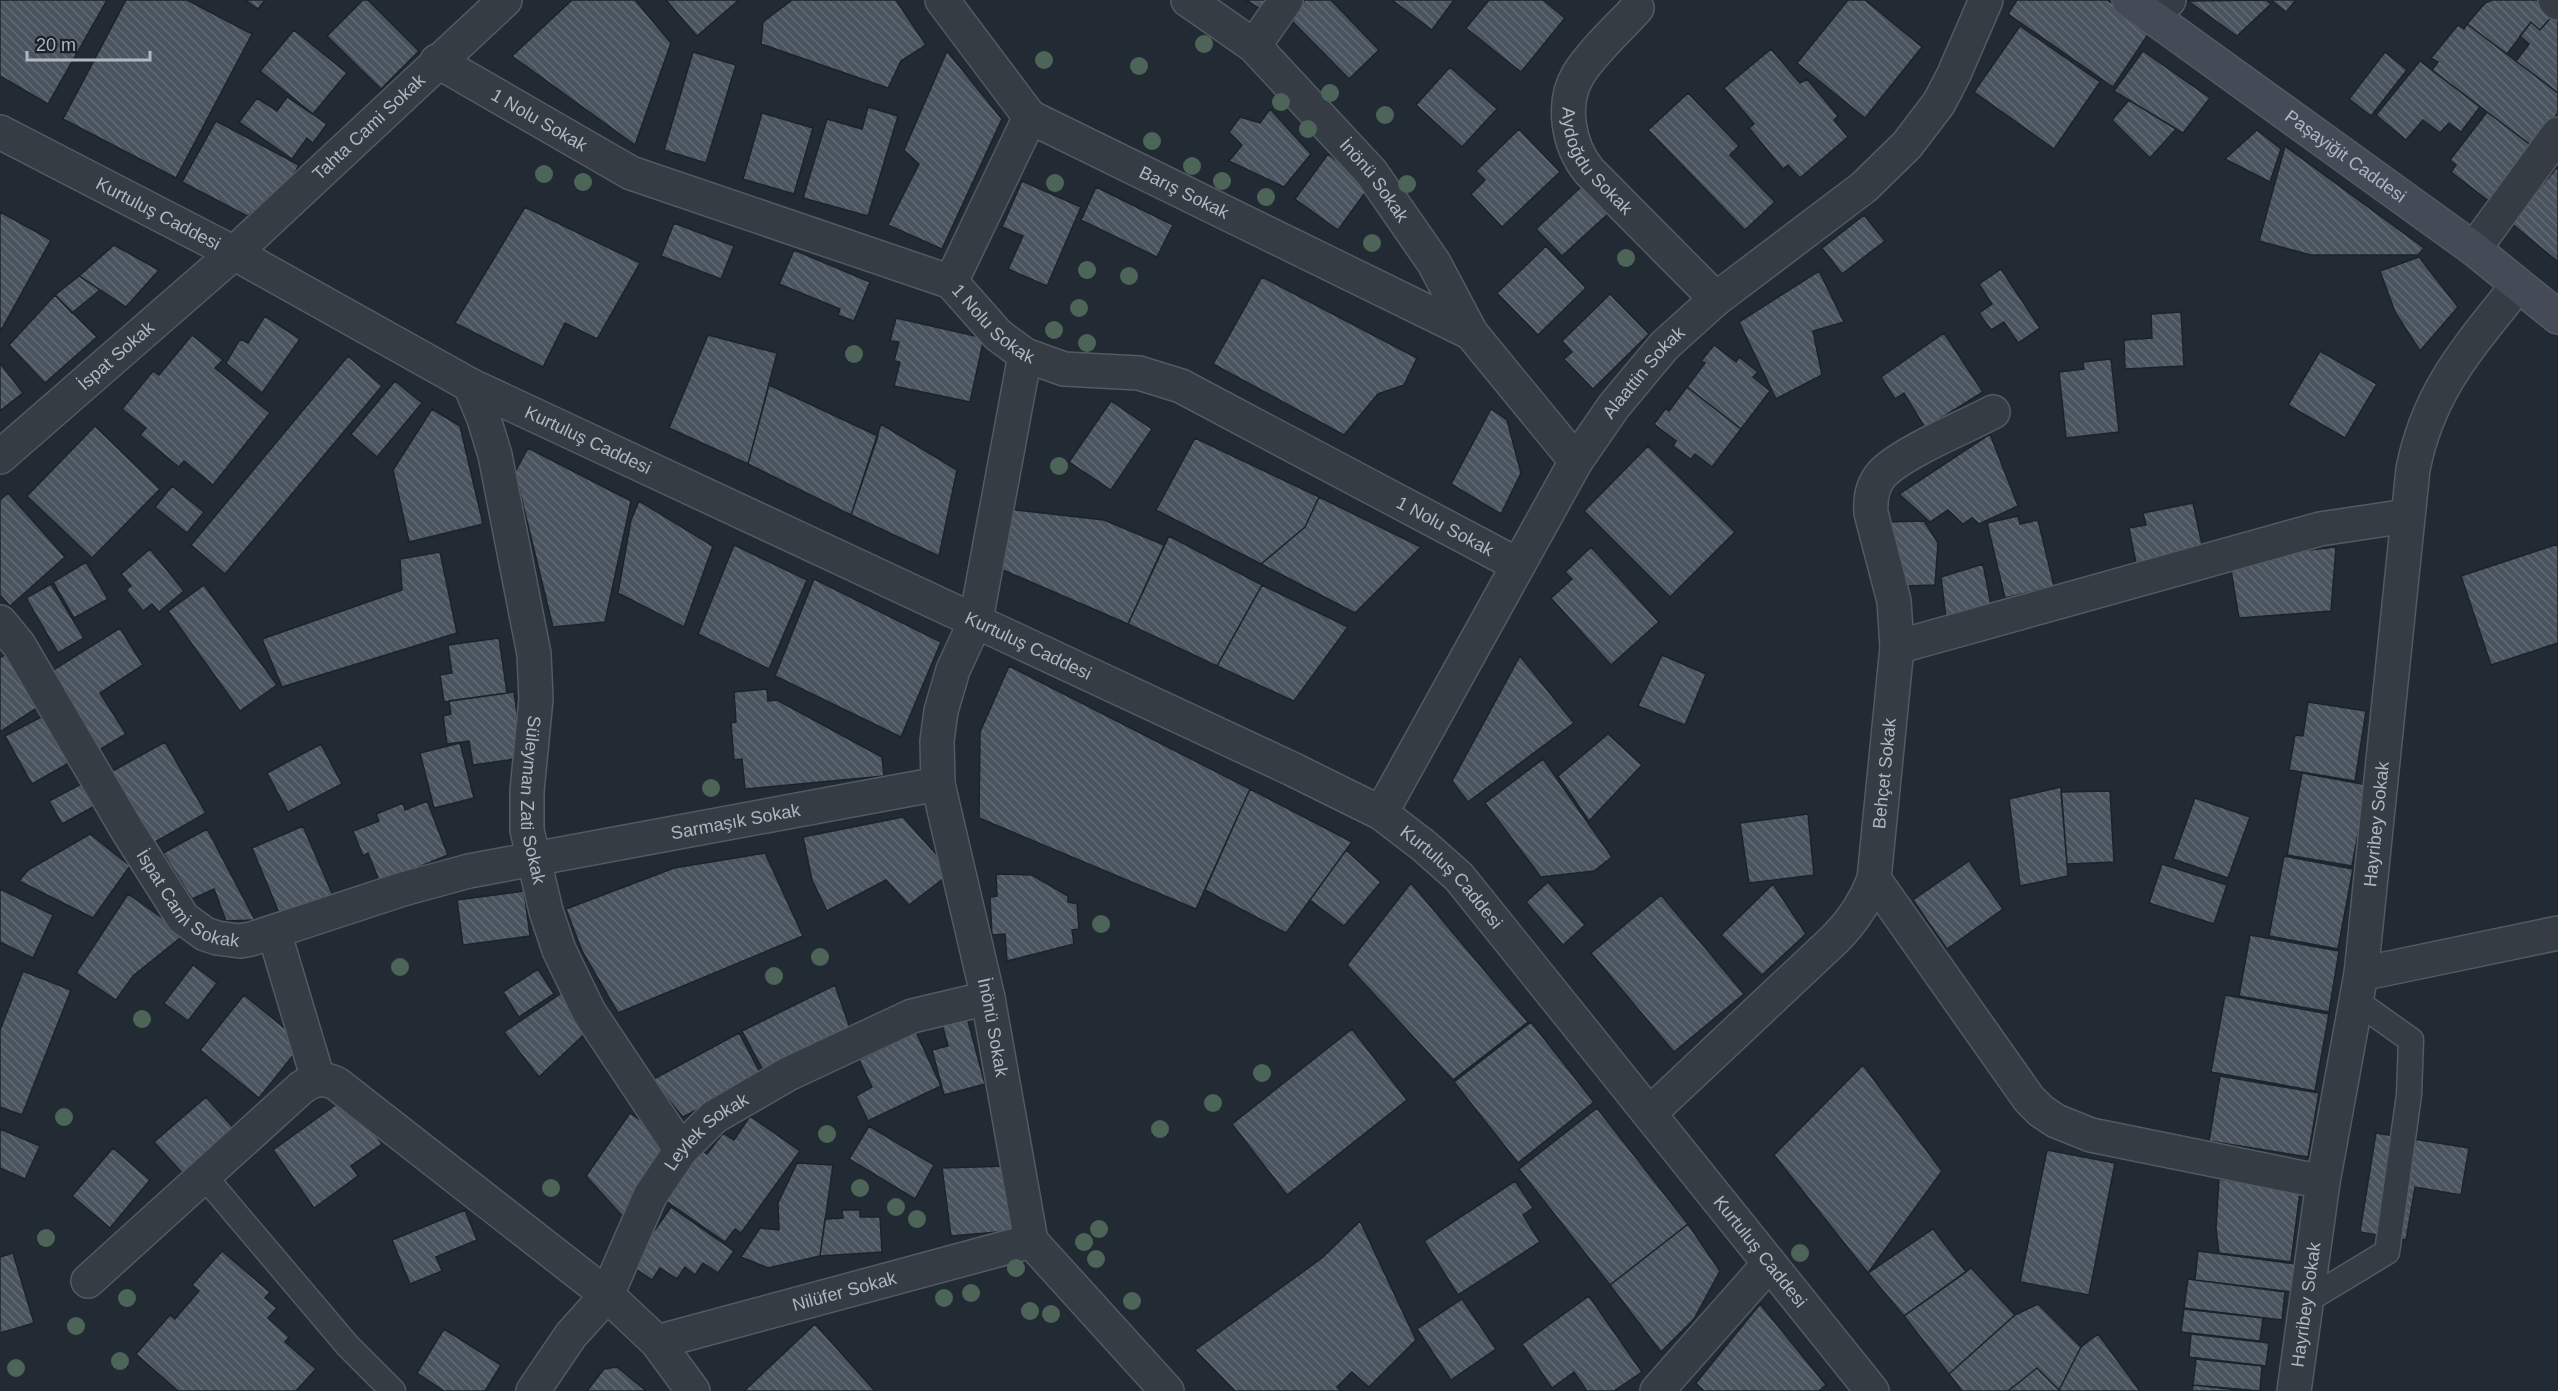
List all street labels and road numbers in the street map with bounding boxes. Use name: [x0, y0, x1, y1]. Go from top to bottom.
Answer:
street label: Tahta Cami Sokak: [309, 69, 430, 184]
street label: 1 Nolu Sokak: [488, 85, 591, 156]
street label: Paşayiğit Caddesi: [2281, 106, 2410, 207]
street label: Aydoğdu Sokak: [1558, 107, 1637, 219]
street label: İnönü Sokak: [1335, 135, 1413, 227]
street label: Barış Sokak: [1136, 162, 1233, 223]
street label: Kurtuluş Caddesi: [93, 173, 224, 254]
street label: 1 Nolu Sokak: [948, 280, 1038, 368]
street label: İspat Sokak: [74, 317, 159, 394]
street label: Alaattin Sokak: [1598, 322, 1689, 422]
street label: Kurtuluş Caddesi: [522, 402, 654, 478]
street label: 1 Nolu Sokak: [1393, 492, 1498, 561]
street label: Kurtuluş Caddesi: [962, 608, 1095, 684]
street label: Süleyman Zati Sokak: [517, 715, 550, 887]
street label: Behçet Sokak: [1869, 716, 1900, 830]
street label: Hayribey Sokak: [2360, 759, 2393, 888]
street label: Sarmaşık Sokak: [669, 800, 803, 843]
street label: Kurtuluş Caddesi: [1396, 822, 1506, 933]
street label: İspat Cami Sokak: [132, 846, 241, 951]
street label: İnönü Sokak: [974, 976, 1012, 1079]
street label: Leylek Sokak: [660, 1089, 753, 1174]
street label: Kurtuluş Caddesi: [1709, 1192, 1811, 1311]
street label: Hayribey Sokak: [2287, 1240, 2325, 1369]
street label: Nilüfer Sokak: [790, 1268, 900, 1315]

